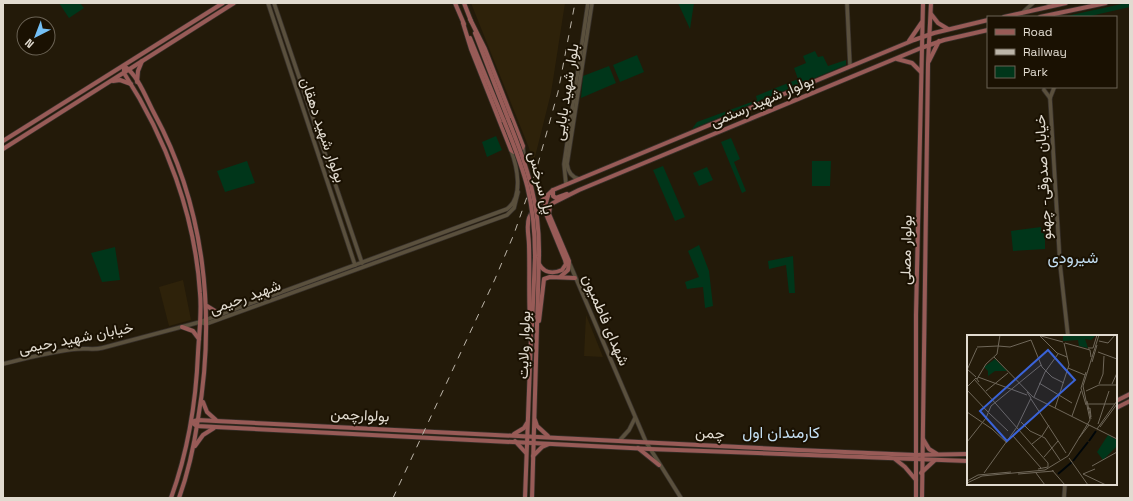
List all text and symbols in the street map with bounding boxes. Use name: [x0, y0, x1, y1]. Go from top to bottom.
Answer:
north arrow: [16, 16, 56, 56]
legend: [987, 16, 1117, 88]
text: Road: [1023, 24, 1052, 40]
text: N: [22, 36, 37, 51]
street label: بلوار شهید بابایی: [548, 42, 584, 142]
text: Railway: [1023, 44, 1067, 60]
text: Park: [1023, 64, 1048, 80]
street label: بولوار شهید رستمی: [707, 70, 817, 132]
street label: بولوار شهید دهقان: [297, 75, 350, 185]
street label: خیابان صدوقی- چهنو: [1030, 114, 1056, 240]
street label: پل سرخس: [524, 149, 558, 217]
street label: بولوار مصلی: [895, 215, 917, 285]
district label: شیرودی: [1048, 247, 1098, 268]
street label: شهدای فاطمیون: [578, 271, 634, 369]
street label: شهید رحیمی: [207, 275, 284, 319]
street label: بولوار ولایت: [513, 310, 534, 379]
street label: خیابان شهید رحیمی: [17, 317, 135, 359]
inset map: [967, 335, 1117, 485]
street label: بولوارچمن: [330, 403, 390, 427]
street label: چمن: [695, 422, 725, 444]
district label: کارمندان اول: [742, 422, 820, 443]

